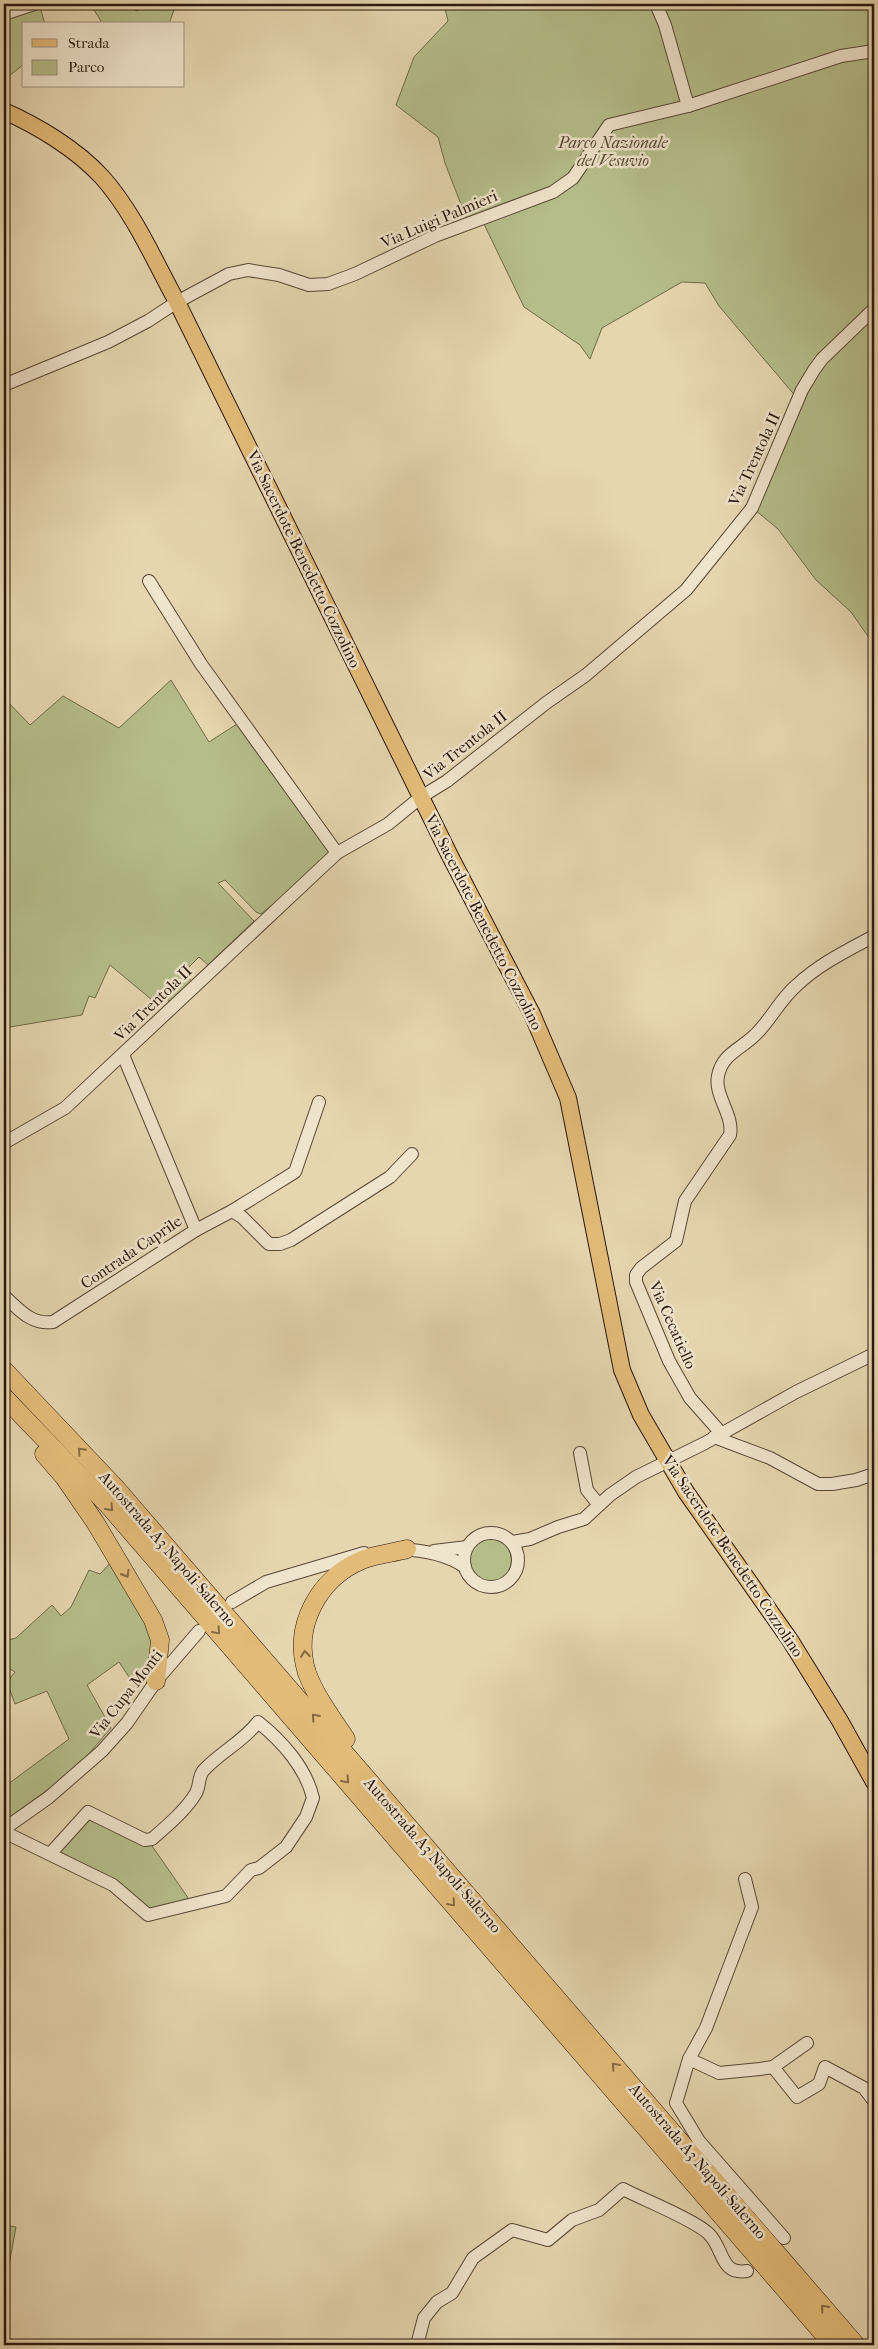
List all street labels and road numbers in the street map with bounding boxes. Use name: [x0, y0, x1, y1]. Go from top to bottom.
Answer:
street label: Via Luigi Palmieri: [377, 186, 500, 253]
street label: Via Trentola II: [724, 409, 784, 510]
street label: Via Sacerdote Benedetto Cozzolino: [243, 446, 365, 671]
street label: Via Trentola II: [419, 706, 511, 784]
street label: Via Sacerdote Benedetto Cozzolino: [421, 810, 547, 1033]
street label: Via Trentola II: [109, 961, 196, 1046]
street label: Contrada Caprile: [77, 1211, 185, 1293]
street label: Via Cecatiello: [645, 1277, 701, 1372]
street label: Via Sacerdote Benedetto Cozzolino: [658, 1451, 808, 1661]
street label: Autostrada A3 Napoli-Salerno: [95, 1467, 241, 1631]
street label: Via Cupa Monti: [85, 1646, 167, 1743]
street label: Autostrada A3 Napoli-Salerno: [360, 1773, 506, 1937]
street label: Autostrada A3 Napoli-Salerno: [625, 2079, 771, 2243]

